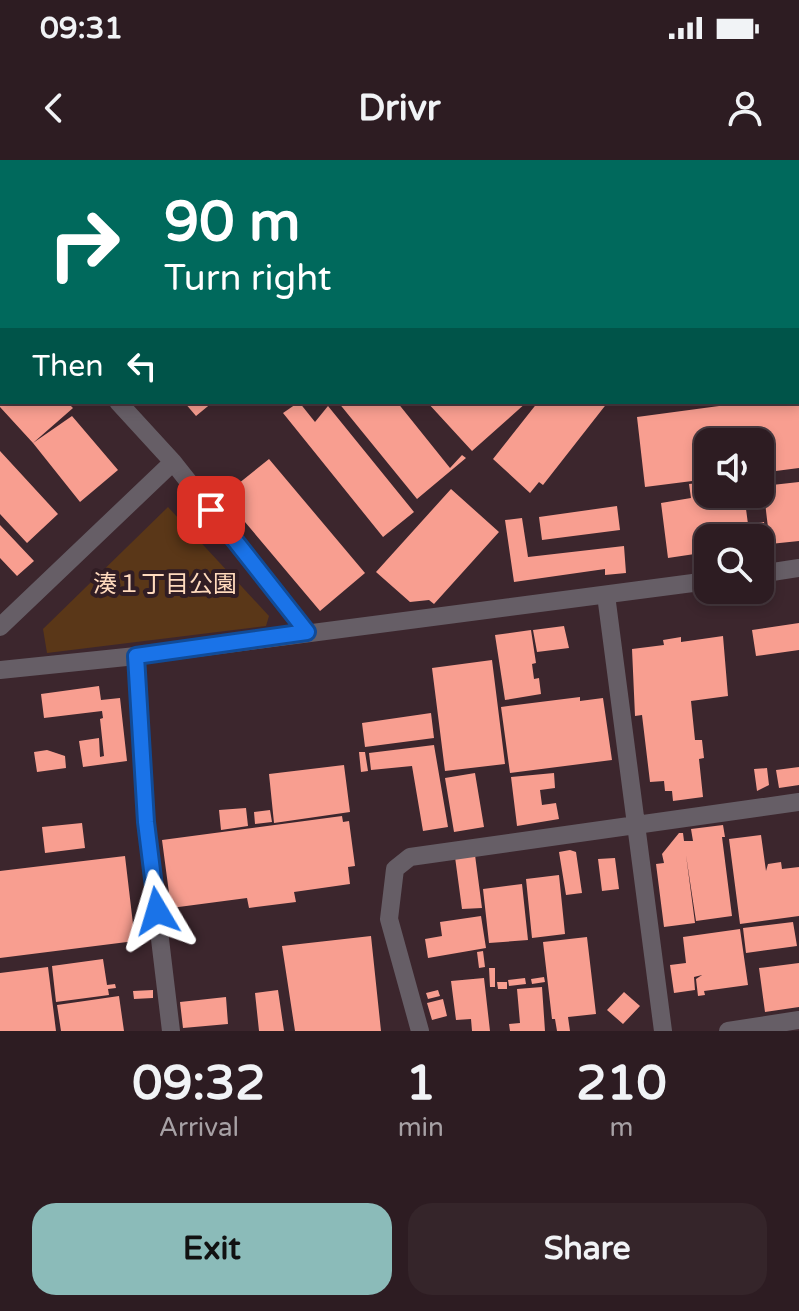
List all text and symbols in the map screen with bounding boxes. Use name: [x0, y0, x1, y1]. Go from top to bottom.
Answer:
text: 09:31: [40, 10, 123, 47]
icon: back: [32, 86, 76, 130]
icon: person: [723, 86, 767, 130]
text: Drivr: [358, 87, 441, 130]
text: 90 m: [164, 189, 300, 256]
icon: right: [32, 192, 136, 296]
text: Turn right: [164, 257, 331, 300]
icon: left: [120, 344, 164, 388]
text: Then: [32, 348, 104, 385]
map controls: [694, 428, 774, 604]
button: sound: [694, 428, 774, 508]
pin: [177, 476, 245, 544]
icon: arrive: [189, 488, 233, 532]
button: search: [694, 524, 774, 604]
park label: 湊１丁目公園: [93, 570, 237, 599]
position arrow: [115, 869, 199, 953]
text: 09:32: [132, 1055, 265, 1113]
text: 1: [406, 1055, 436, 1113]
text: 210: [576, 1055, 667, 1113]
text: Arrival: [159, 1112, 239, 1143]
text: min: [398, 1112, 444, 1143]
text: m: [610, 1112, 633, 1143]
button: Exit: [32, 1203, 392, 1295]
button: Share: [408, 1203, 767, 1295]

